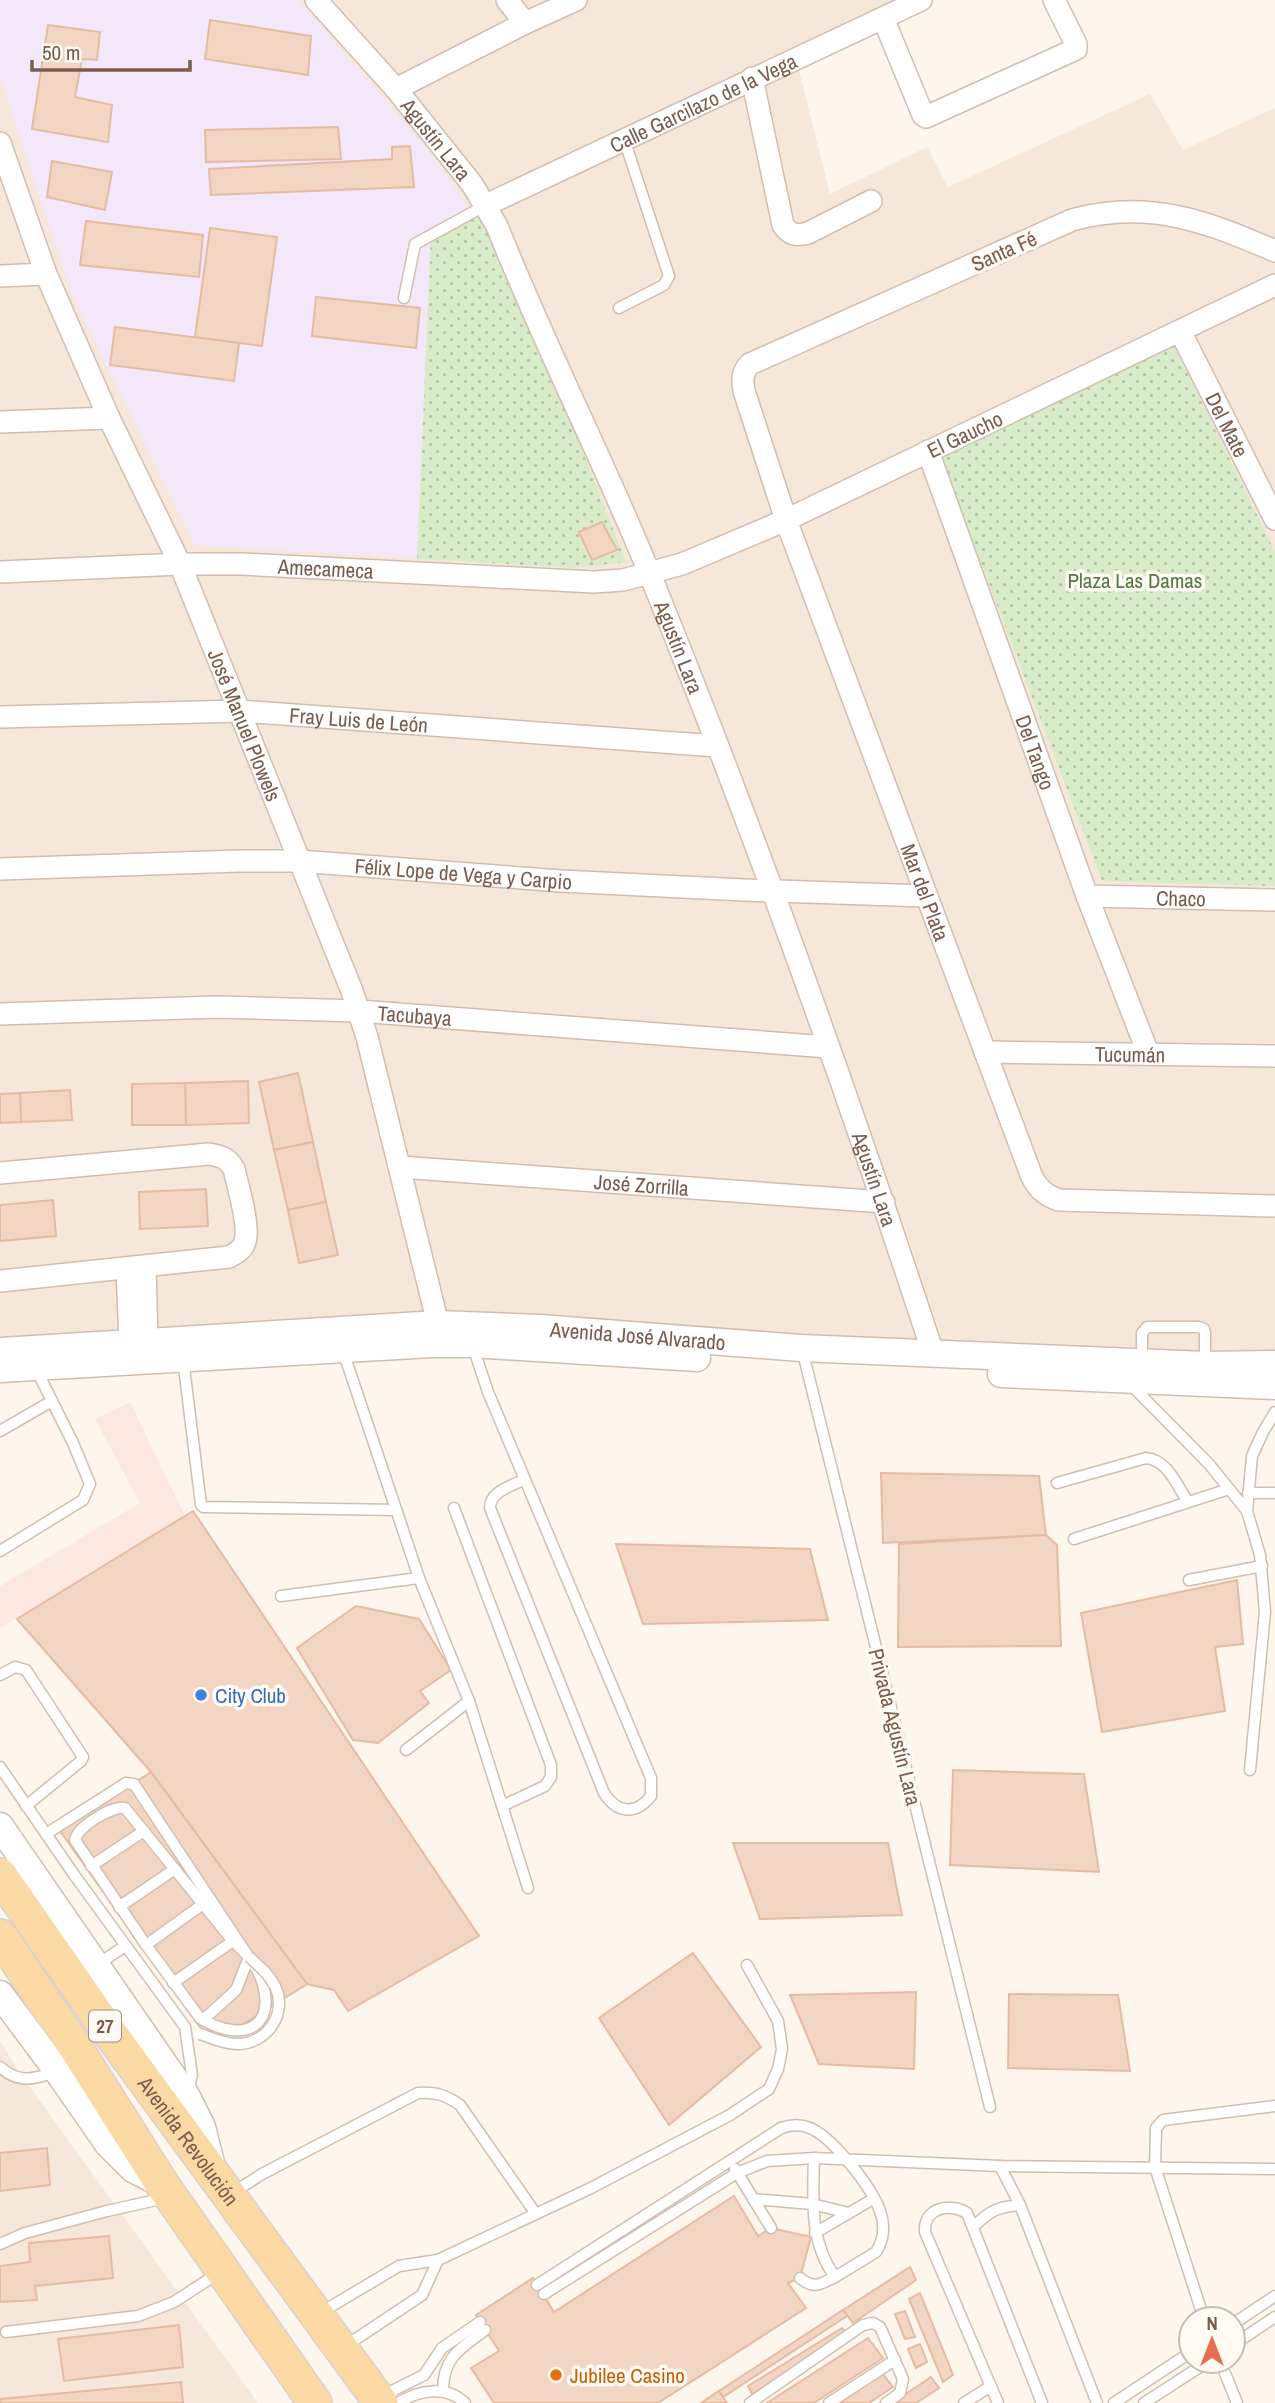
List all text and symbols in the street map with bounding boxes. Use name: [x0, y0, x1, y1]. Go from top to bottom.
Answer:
scale bar: [32, 28, 189, 72]
text: 50 m: [42, 38, 80, 67]
street label: Calle Garcilazo de la Vega: [605, 46, 802, 159]
street label: Agustín Lara: [394, 91, 478, 187]
street label: Santa Fé: [967, 224, 1041, 278]
street label: Del Mate: [1199, 387, 1256, 462]
street label: El Gaucho: [922, 404, 1007, 465]
street label: Amecameca: [276, 551, 375, 585]
park label: Plaza Las Damas: [1068, 566, 1202, 595]
street label: Agustín Lara: [647, 595, 711, 698]
street label: José Manuel Plowels: [201, 645, 289, 806]
street label: Fray Luis de León: [288, 700, 429, 739]
street label: Del Tango: [1009, 711, 1062, 794]
street label: Mar del Plata: [894, 840, 957, 945]
street label: Félix Lope de Vega y Carpio: [354, 851, 573, 896]
street label: Chaco: [1156, 883, 1206, 913]
street label: Tacubaya: [377, 998, 453, 1033]
street label: Tucumán: [1095, 1039, 1165, 1069]
street label: Agustín Lara: [845, 1127, 904, 1230]
street label: José Zorrilla: [593, 1167, 690, 1202]
street label: Avenida José Alvarado: [548, 1314, 727, 1357]
street label: Privada Agustín Lara: [861, 1645, 929, 1809]
place label: City Club: [215, 1681, 286, 1710]
marker: City Club: [193, 1687, 209, 1703]
road number: 27: [89, 2010, 121, 2042]
street label: Avenida Revolución: [131, 2069, 246, 2211]
north arrow: [1177, 2305, 1247, 2375]
text: N: [1206, 2310, 1218, 2336]
place label: Jubilee Casino: [570, 2361, 685, 2390]
marker: Jubilee Casino: [548, 2367, 564, 2383]

